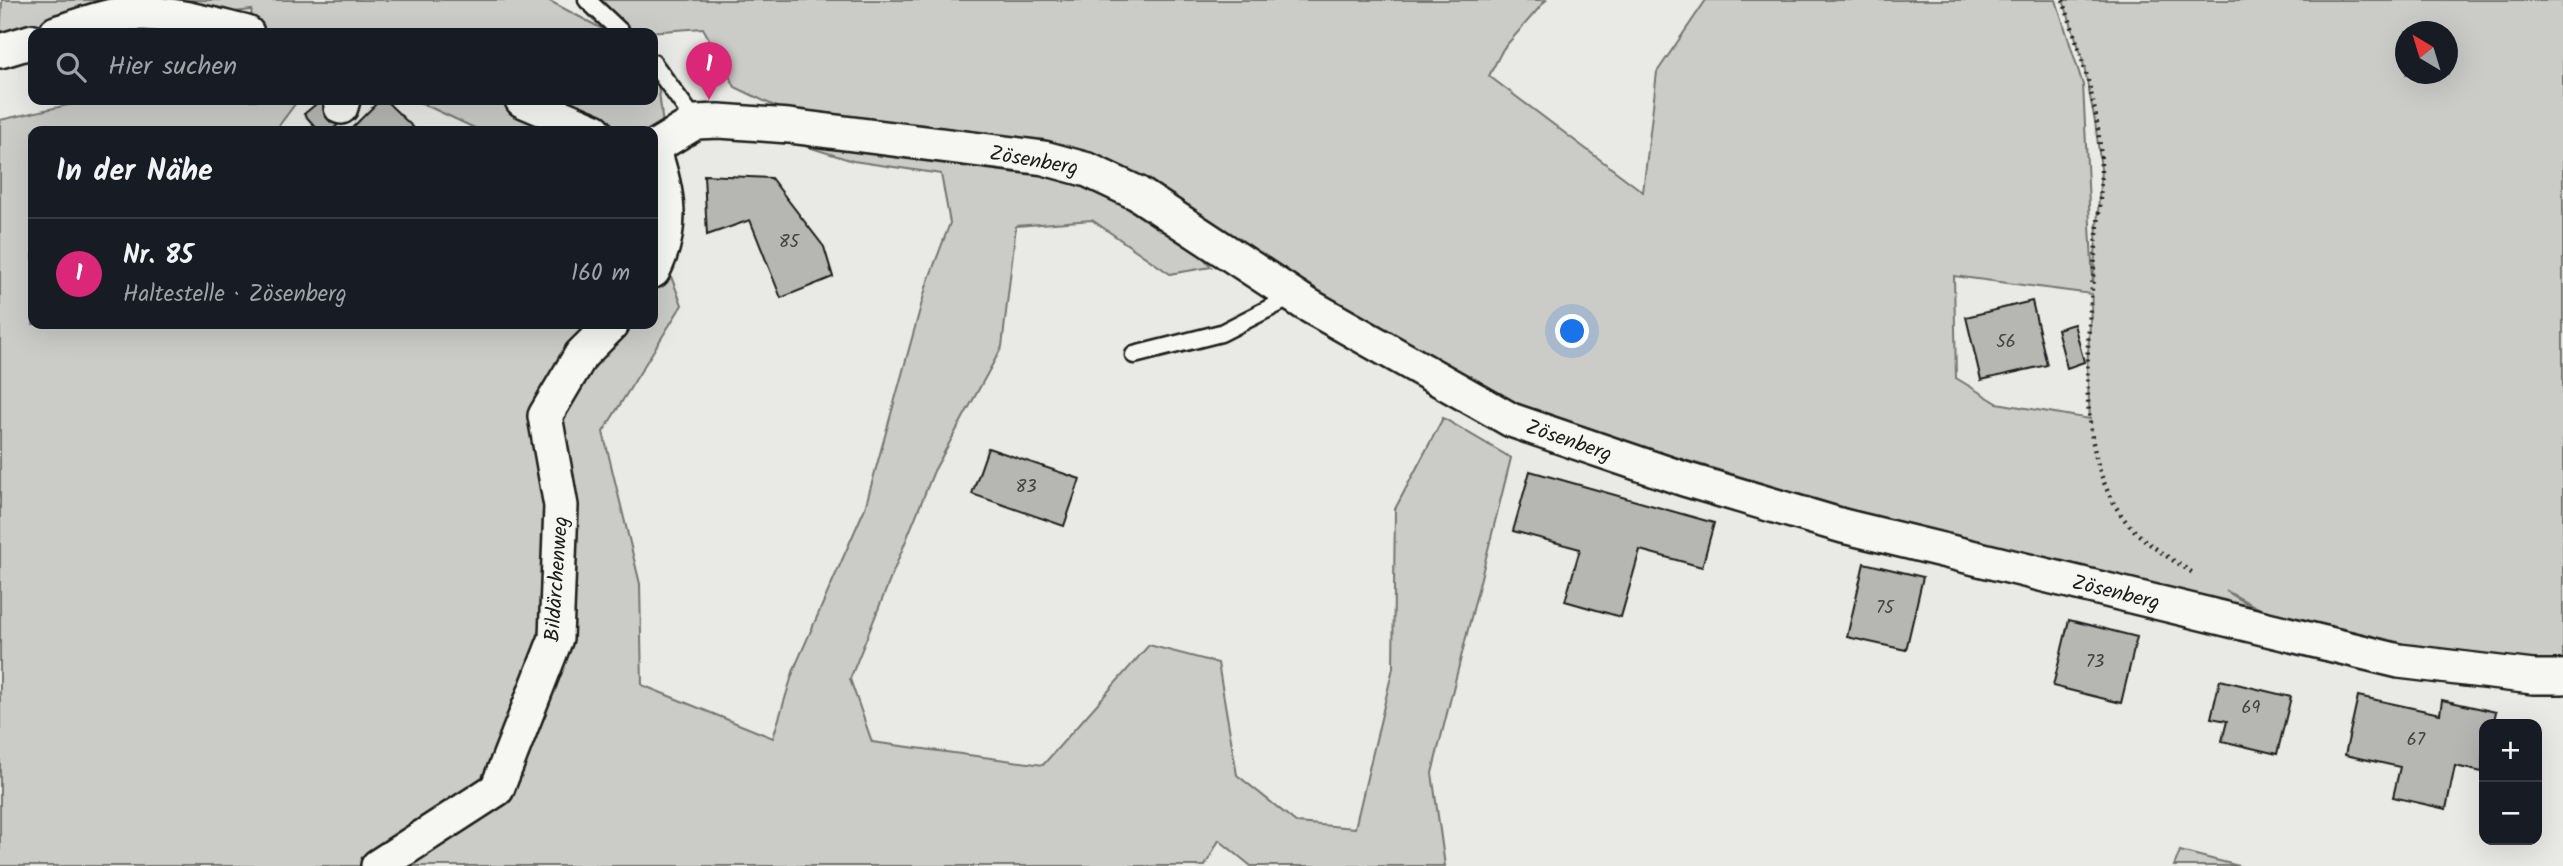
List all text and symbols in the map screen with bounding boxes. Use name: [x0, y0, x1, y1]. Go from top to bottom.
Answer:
north arrow: [2395, 21, 2458, 84]
search box: [28, 28, 658, 105]
pin: 1: [686, 42, 732, 100]
text: Hier suchen: [108, 46, 237, 88]
icon: search: [52, 48, 90, 86]
street label: Zösenberg: [987, 137, 1081, 185]
text: In der Nähe: [56, 148, 213, 196]
house number: 85: [779, 228, 801, 257]
text: Nr. 85: [123, 235, 194, 277]
text: 1: [76, 256, 82, 292]
text: 160 m: [571, 256, 630, 292]
text: Haltestelle · Zösenberg: [123, 277, 347, 313]
your location: [1555, 314, 1589, 348]
house number: 56: [1996, 328, 2016, 357]
street label: Zösenberg: [1521, 411, 1616, 472]
house number: 83: [1015, 473, 1037, 502]
street label: Bildärchenweg: [537, 515, 578, 643]
street label: Zösenberg: [2068, 567, 2163, 620]
house number: 75: [1876, 594, 1895, 623]
house number: 73: [2086, 648, 2104, 677]
house number: 69: [2242, 694, 2261, 723]
map controls: [2479, 719, 2542, 845]
button: +: [2479, 719, 2542, 782]
house number: 67: [2407, 726, 2426, 755]
button: −: [2479, 782, 2542, 845]

